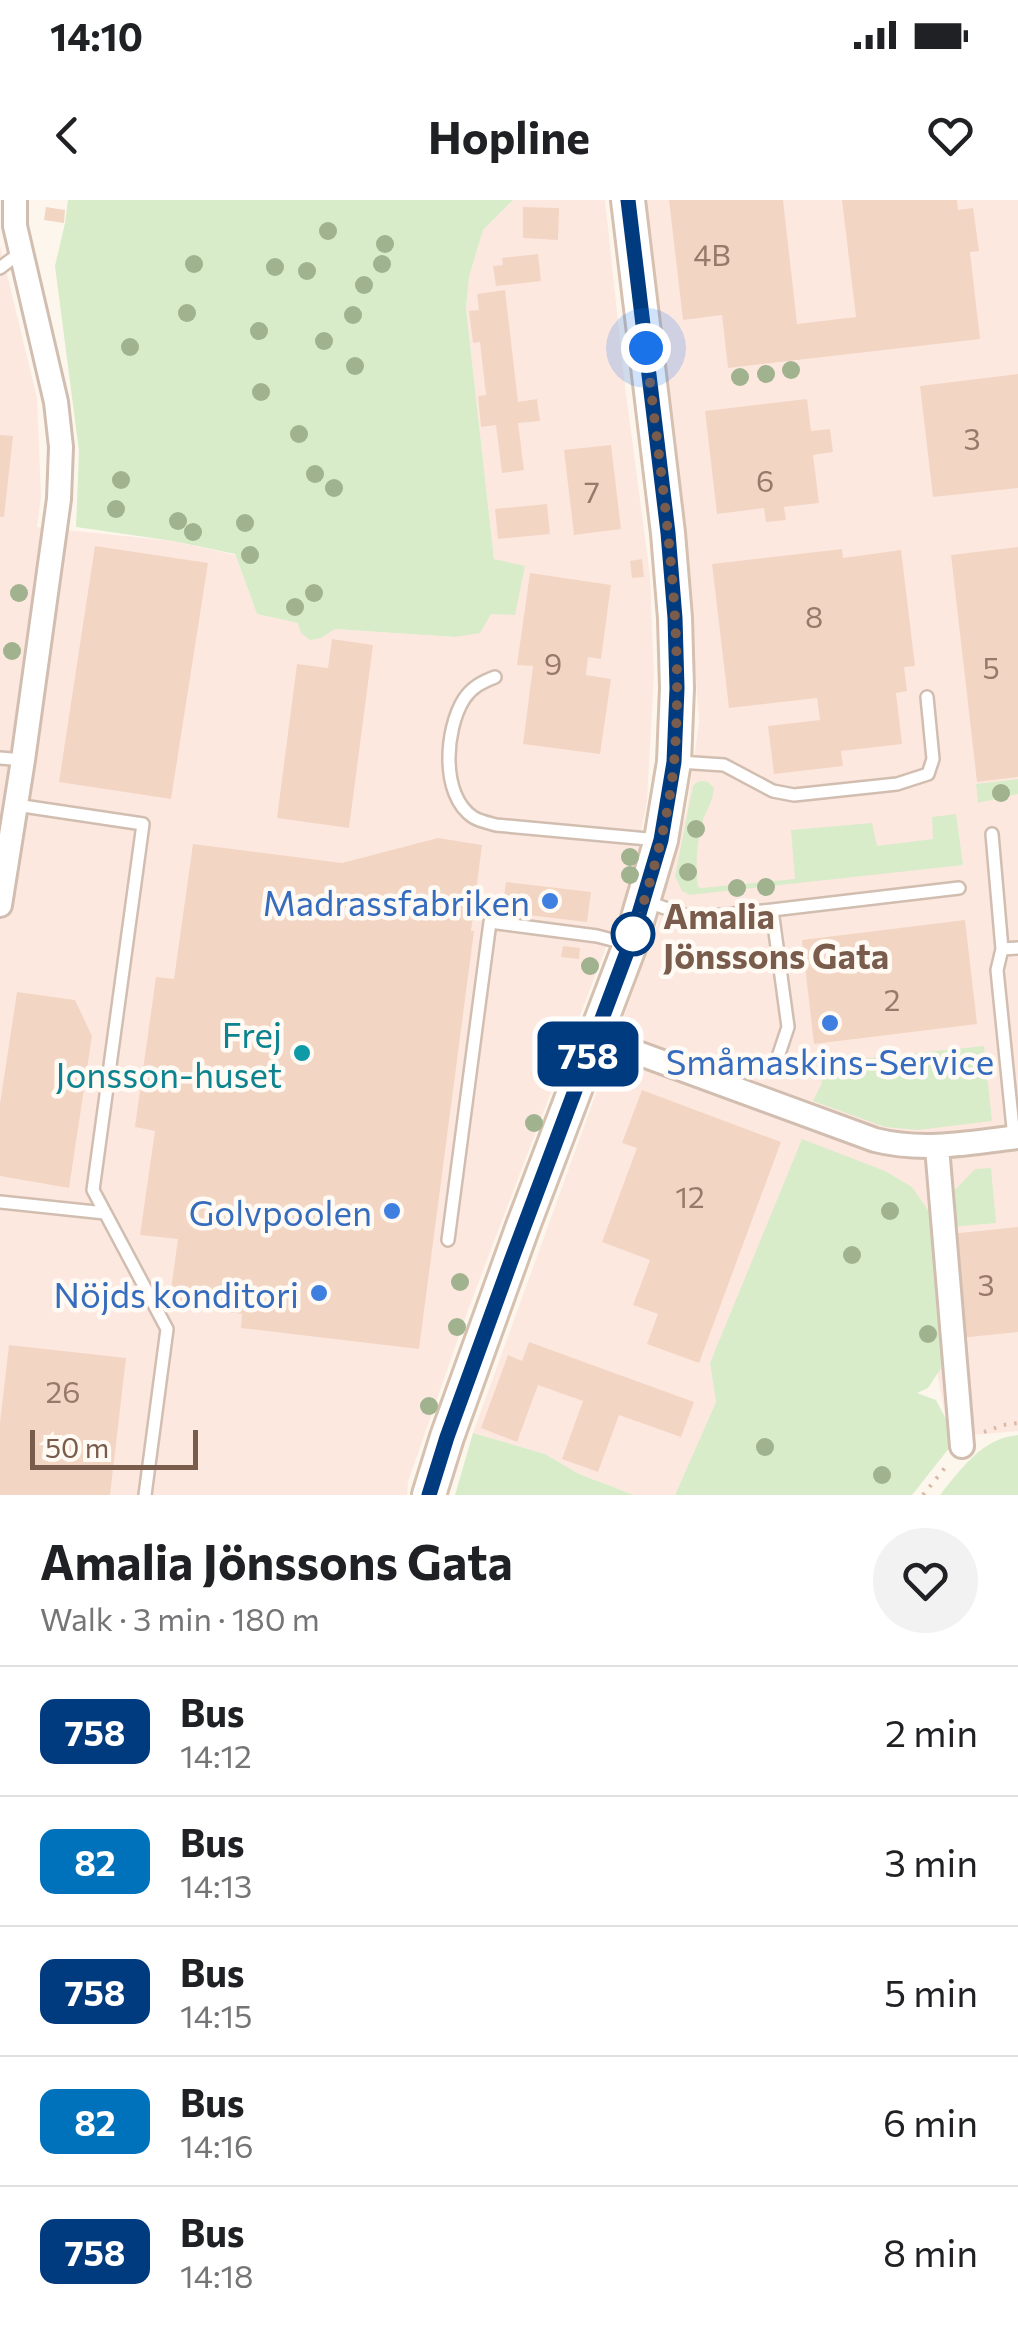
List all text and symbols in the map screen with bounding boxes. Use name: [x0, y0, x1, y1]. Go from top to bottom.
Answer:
text: 14:10: [50, 12, 143, 59]
icon: back: [40, 108, 95, 163]
text: Hopline: [428, 108, 590, 163]
icon: heart: [923, 108, 978, 163]
house number: 4B: [693, 235, 731, 272]
your location: [621, 323, 671, 373]
house number: 3: [963, 419, 981, 456]
house number: 6: [756, 461, 774, 498]
house number: 7: [584, 472, 600, 509]
house number: 8: [805, 597, 823, 634]
house number: 9: [544, 644, 562, 681]
house number: 5: [982, 648, 1000, 685]
place label: Madrassfabriken: [263, 880, 530, 923]
marker: Madrassfabriken: [539, 890, 561, 912]
place label: Amalia Jönssons Gata: [663, 893, 889, 976]
marker: Amalia Jönssons Gata: [612, 913, 654, 955]
house number: 2: [884, 980, 900, 1017]
place label: Frej Jonsson-huset: [55, 1012, 282, 1095]
marker: Småmaskins-Service: [819, 1012, 841, 1034]
line badge: 758: [530, 1022, 646, 1086]
text: 758: [557, 1033, 619, 1076]
place label: Småmaskins-Service: [666, 1039, 994, 1082]
marker: Frej Jonsson-huset: [291, 1042, 313, 1064]
house number: 12: [675, 1177, 705, 1214]
place label: Golvpoolen: [189, 1190, 372, 1233]
marker: Golvpoolen: [381, 1200, 403, 1222]
house number: 3: [977, 1265, 995, 1302]
place label: Nöjds konditori: [54, 1272, 299, 1315]
marker: Nöjds konditori: [308, 1282, 330, 1304]
house number: 26: [46, 1372, 80, 1409]
scale bar: [30, 1425, 198, 1470]
text: 50 m: [45, 1430, 109, 1464]
button: heart: [873, 1528, 978, 1633]
text: Amalia Jönssons Gata: [40, 1531, 513, 1590]
text: Walk · 3 min · 180 m: [40, 1598, 320, 1638]
text: Bus: [180, 1688, 245, 1735]
text: 2 min: [885, 1708, 978, 1755]
text: 758: [64, 1710, 126, 1753]
text: 14:12: [180, 1735, 252, 1775]
text: Bus: [180, 1818, 245, 1865]
text: 3 min: [884, 1838, 978, 1885]
text: 82: [74, 1840, 116, 1883]
text: 14:13: [180, 1865, 252, 1905]
text: Bus: [180, 1948, 245, 1995]
text: 5 min: [884, 1968, 978, 2015]
text: 758: [64, 1970, 126, 2013]
text: 14:15: [180, 1995, 253, 2035]
text: Bus: [180, 2078, 245, 2125]
text: 6 min: [883, 2098, 978, 2145]
text: 82: [74, 2100, 116, 2143]
text: 14:16: [180, 2125, 254, 2165]
text: Bus: [180, 2208, 245, 2255]
text: 8 min: [883, 2228, 978, 2275]
text: 758: [64, 2230, 126, 2273]
text: 14:18: [180, 2255, 254, 2295]

